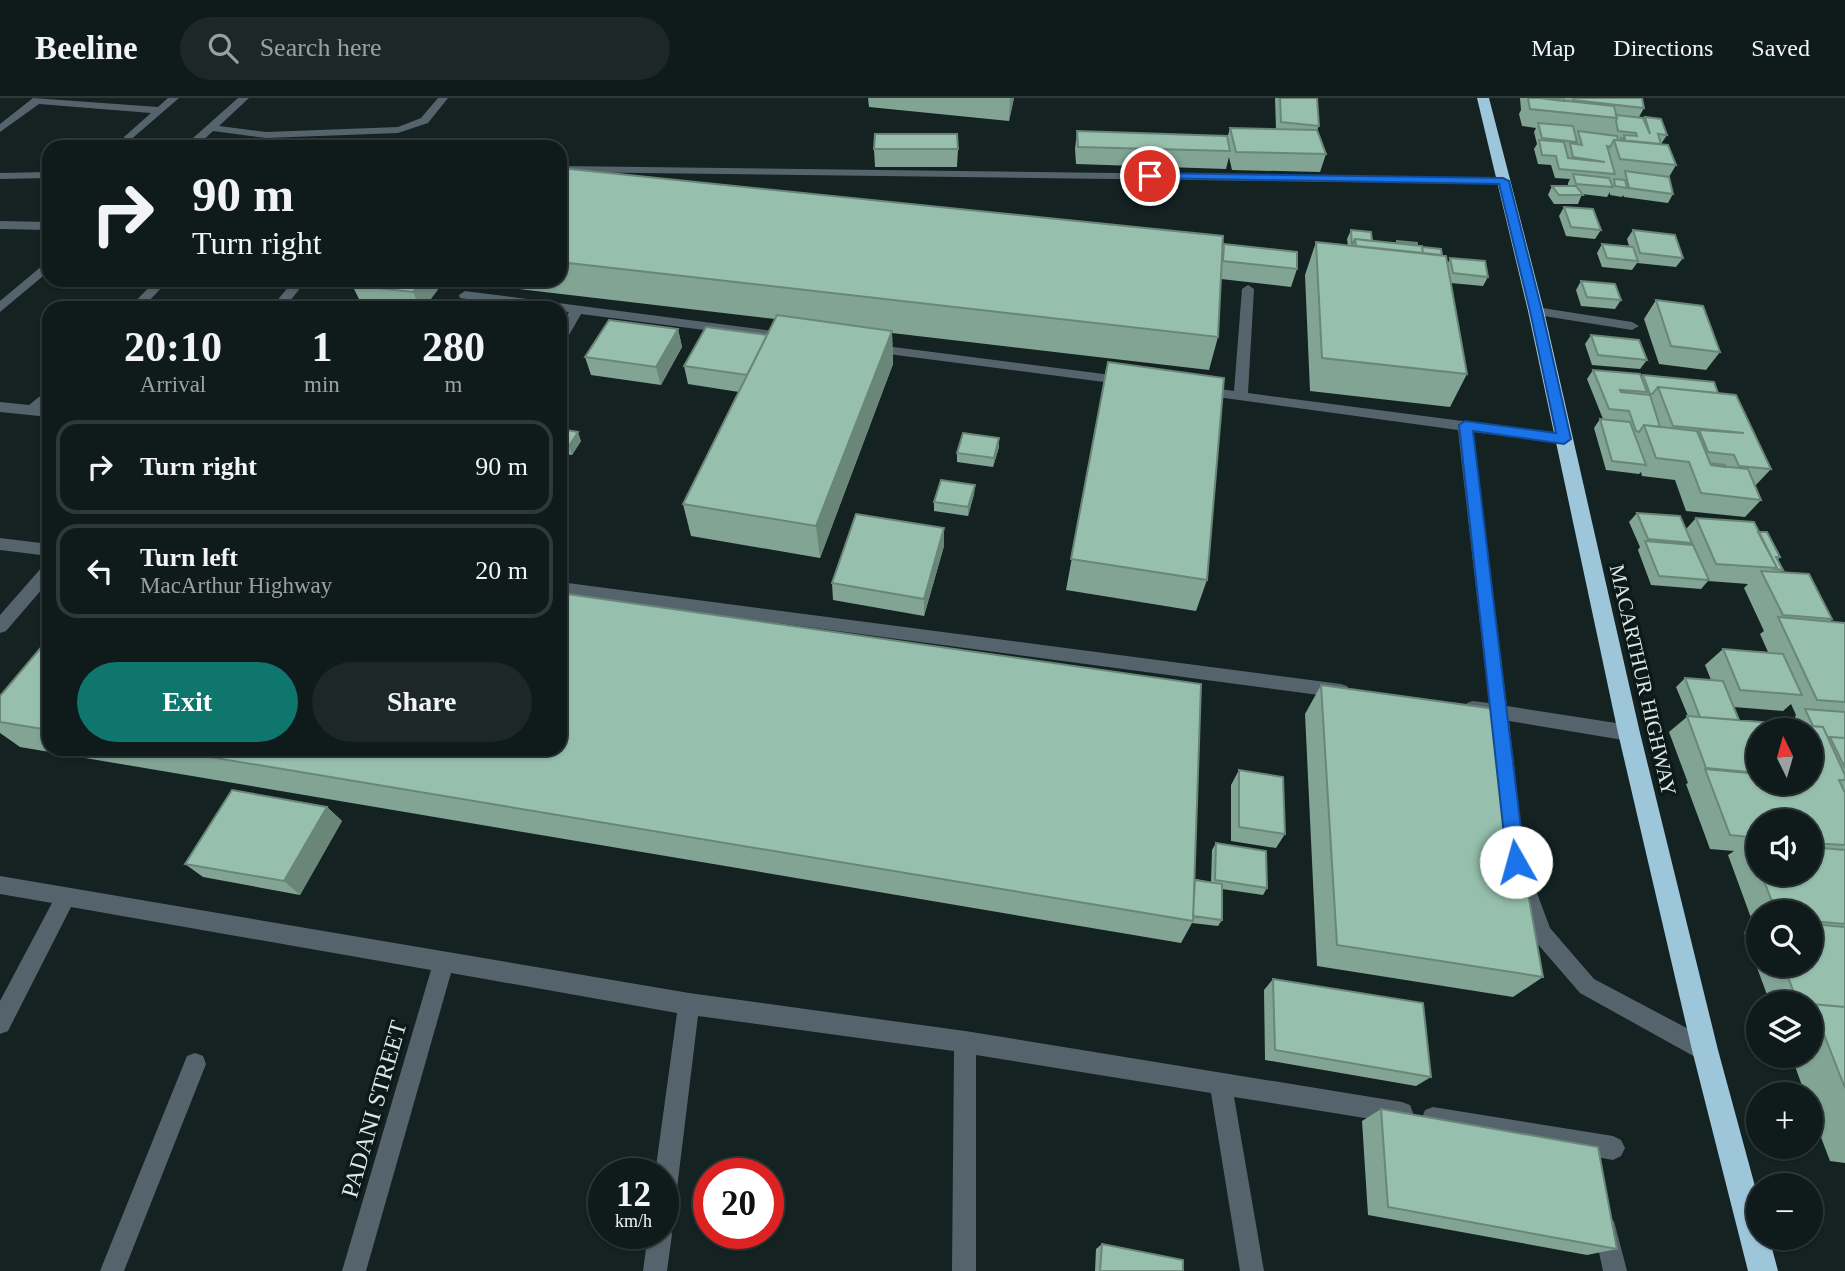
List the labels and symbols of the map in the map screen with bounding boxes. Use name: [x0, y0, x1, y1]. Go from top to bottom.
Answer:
pin: [1120, 146, 1180, 206]
street label: MACARTHUR HIGHWAY: [1605, 562, 1681, 798]
north arrow: [1746, 718, 1824, 794]
position arrow: [1479, 825, 1553, 899]
street label: PADANI STREET: [336, 1017, 412, 1200]
speed limit sign: 20: [693, 1158, 784, 1249]

